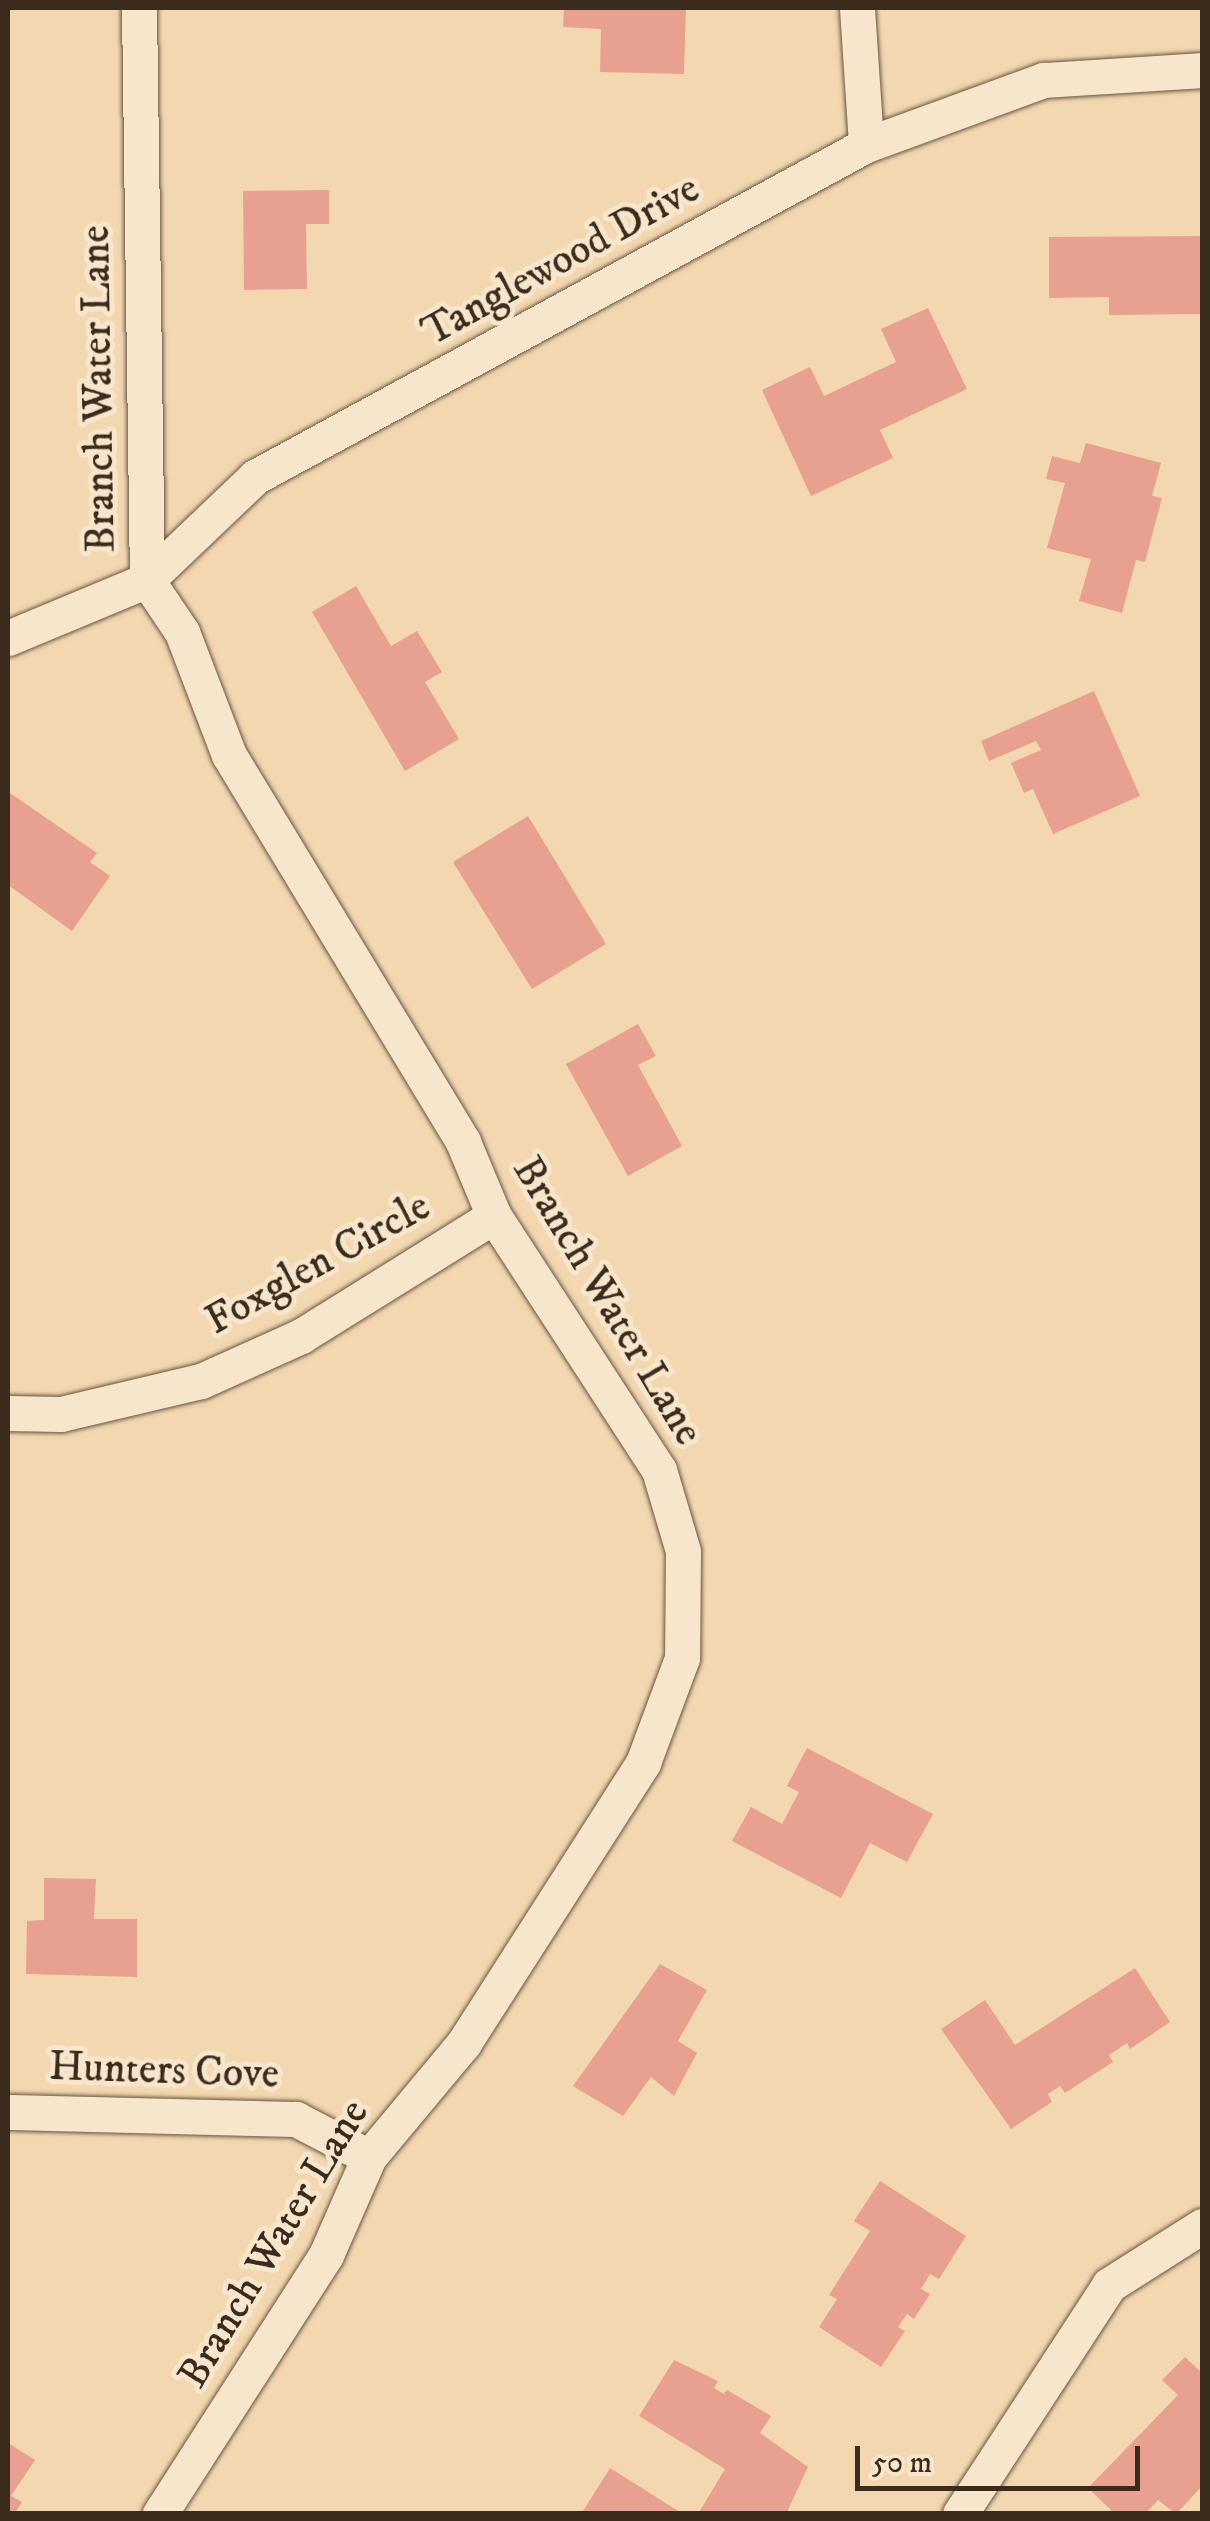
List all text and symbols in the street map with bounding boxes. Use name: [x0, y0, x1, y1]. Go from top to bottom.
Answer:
street label: Tanglewood Drive: [414, 164, 708, 358]
street label: Branch Water Lane: [71, 225, 127, 553]
street label: Branch Water Lane: [501, 1148, 713, 1454]
street label: Foxglen Circle: [197, 1182, 439, 1346]
street label: Hunters Cove: [48, 2042, 280, 2100]
street label: Branch Water Lane: [168, 2091, 380, 2397]
scale bar: [860, 2426, 1145, 2488]
text: 50 m: [872, 2445, 932, 2482]

